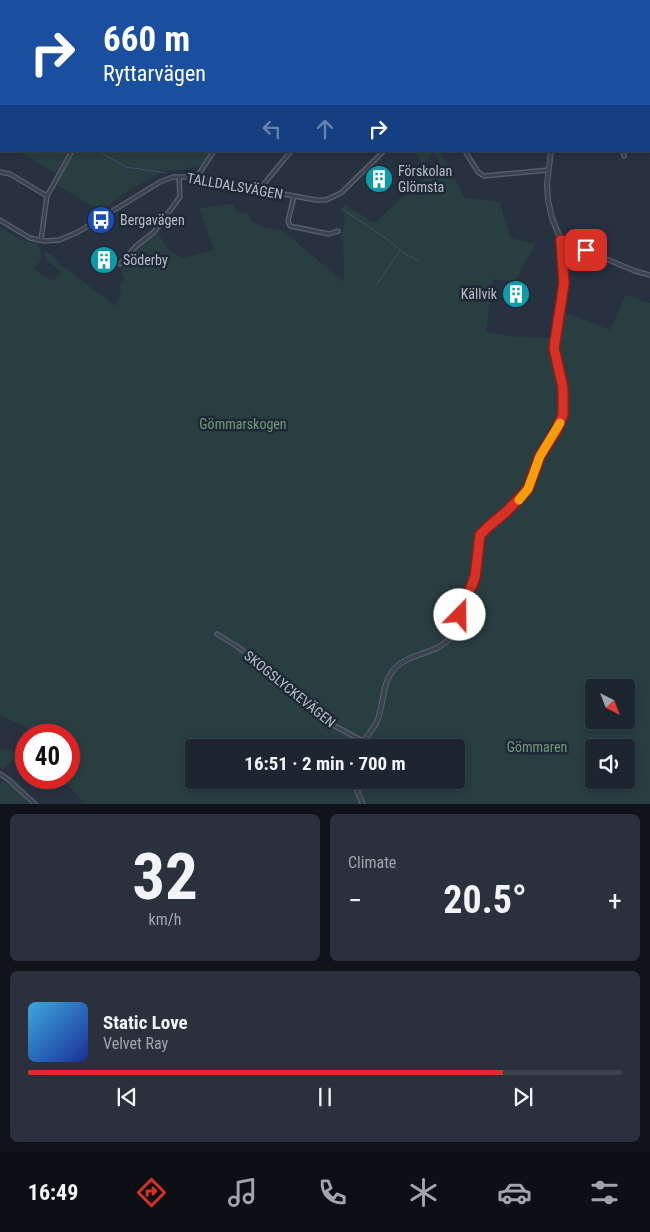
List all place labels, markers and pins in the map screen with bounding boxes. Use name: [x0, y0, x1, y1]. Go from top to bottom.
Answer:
place label: Förskolan Glömsta: [398, 163, 452, 195]
building icon: Förskolan Glömsta: [364, 164, 394, 194]
bus stop icon: Bergavägen: [86, 205, 116, 235]
place label: Bergavägen: [120, 212, 185, 228]
pin: [565, 229, 607, 271]
building icon: Söderby: [89, 245, 119, 275]
place label: Söderby: [123, 252, 168, 268]
building icon: Källvik: [501, 279, 531, 309]
place label: Källvik: [461, 286, 498, 302]

